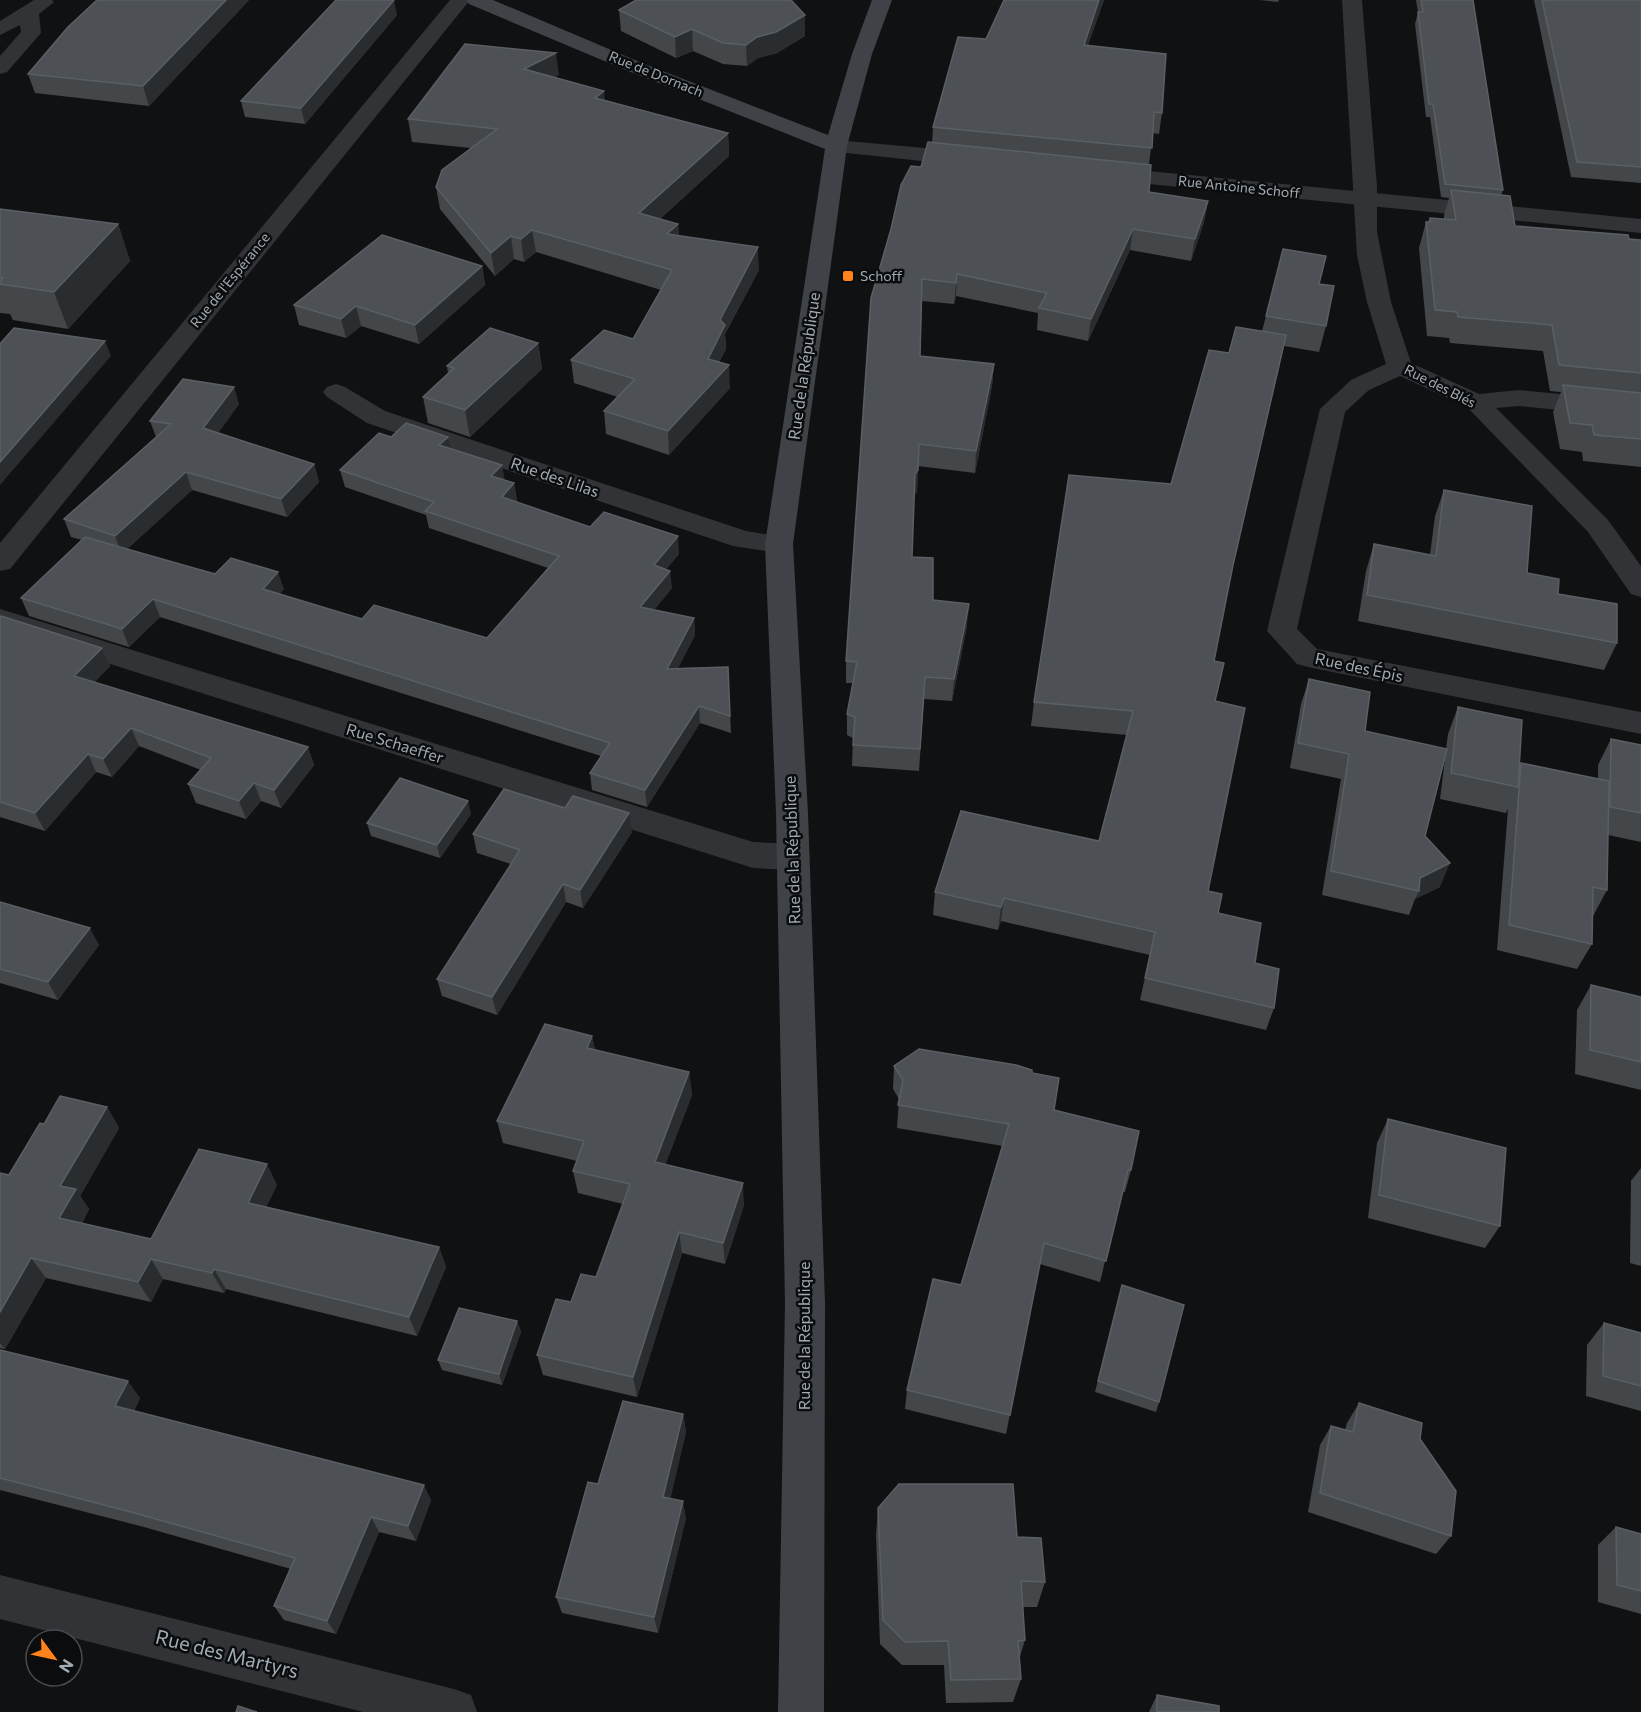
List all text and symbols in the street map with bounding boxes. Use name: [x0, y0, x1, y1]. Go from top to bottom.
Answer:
street label: Rue de Dornach: [607, 47, 706, 100]
street label: Rue Antoine Schoff: [1177, 172, 1301, 201]
street label: Rue de l'Espérance: [186, 229, 273, 331]
place label: Schoff: [860, 267, 902, 284]
marker: Schoff: [841, 269, 855, 283]
street label: Rue de la République: [784, 291, 823, 441]
street label: Rue des Blés: [1402, 360, 1479, 411]
street label: Rue des Lilas: [509, 453, 602, 501]
street label: Rue des Épis: [1313, 648, 1405, 685]
street label: Rue Schaeffer: [344, 719, 447, 767]
street label: Rue de la République: [779, 775, 804, 925]
street label: Rue de la République: [794, 1262, 813, 1410]
street label: Rue des Martyrs: [153, 1624, 301, 1682]
north arrow: [24, 1628, 84, 1688]
text: N: [56, 1656, 78, 1677]

